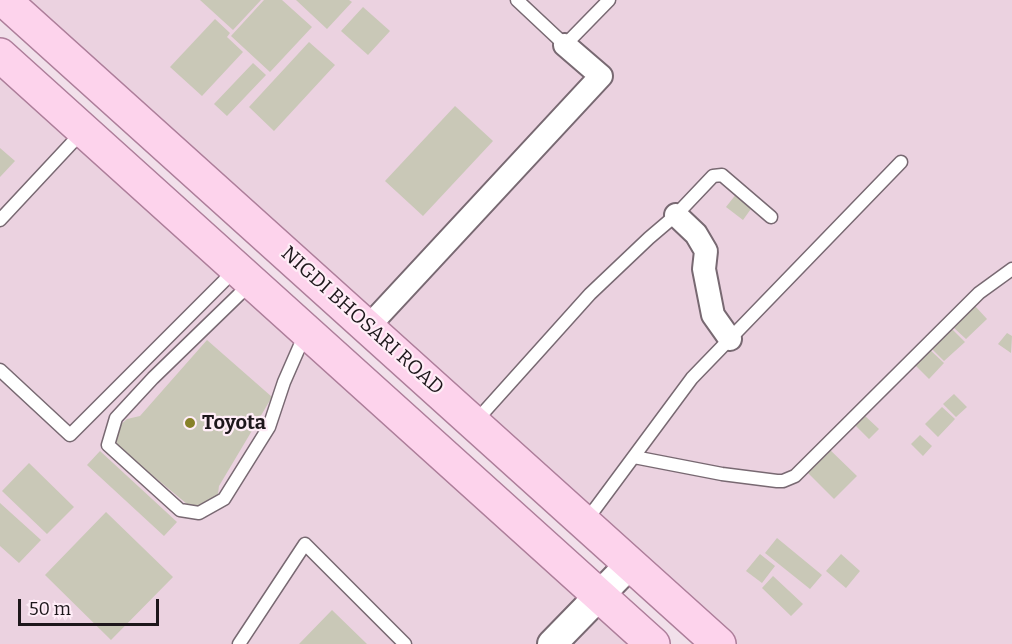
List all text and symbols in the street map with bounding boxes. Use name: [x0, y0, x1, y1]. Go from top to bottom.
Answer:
street label: NIGDI BHOSARI ROAD: [276, 242, 448, 400]
place label: Toyota: [202, 411, 266, 435]
marker: Toyota: [183, 416, 197, 430]
scale bar: [21, 587, 162, 625]
text: 50 m: [29, 598, 71, 620]

